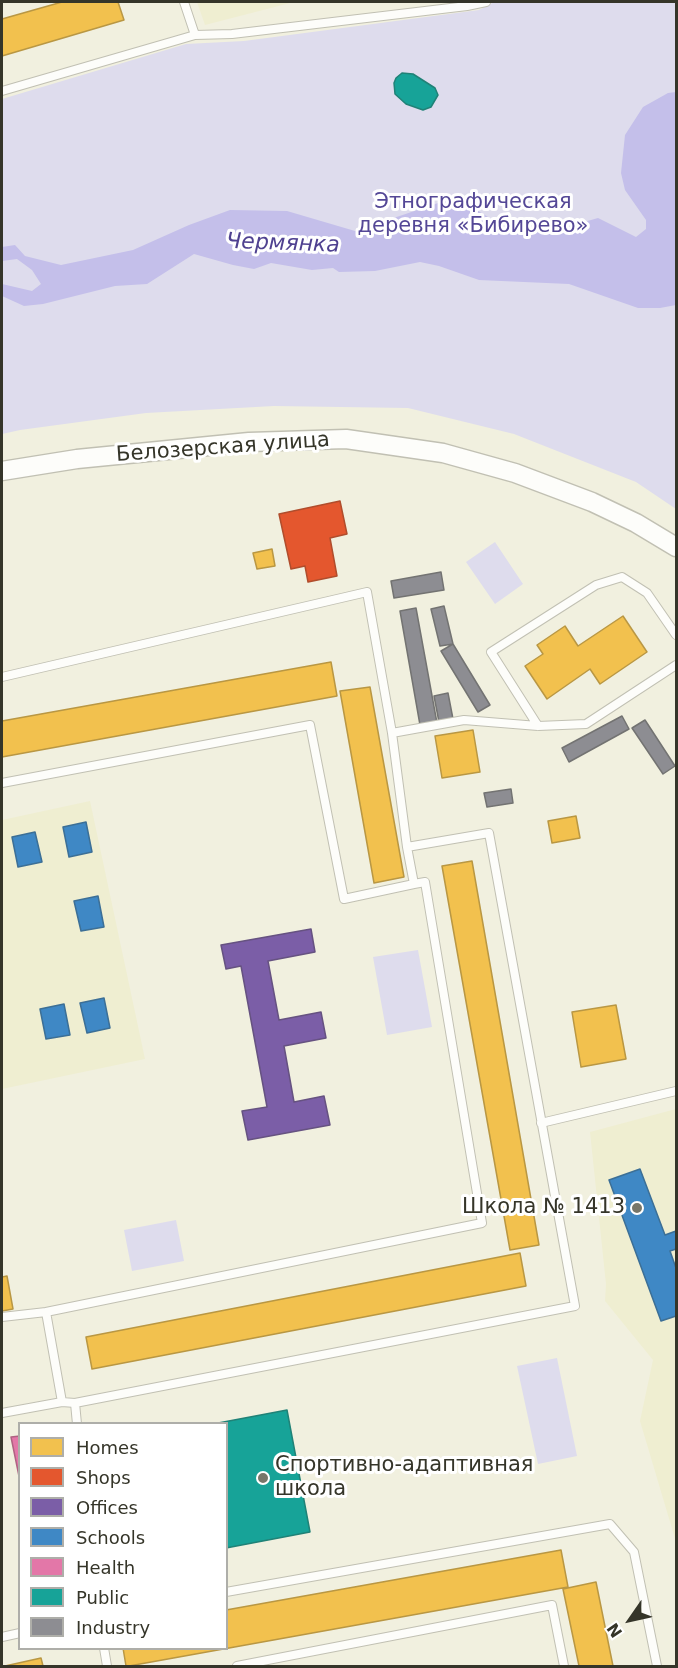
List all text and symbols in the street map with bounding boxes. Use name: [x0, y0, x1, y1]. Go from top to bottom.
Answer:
park label: Этнографическая деревня «Бибирево»: [358, 190, 588, 240]
water label: Чермянка: [226, 229, 340, 259]
street label: Белозерская улица: [115, 428, 331, 468]
place label: Школа № 1413: [462, 1195, 625, 1221]
marker: Школа № 1413: [630, 1201, 644, 1215]
legend: [18, 1422, 228, 1650]
text: Homes: [76, 1437, 139, 1458]
place label: Спортивно-адаптивная школа: [275, 1453, 533, 1503]
text: Shops: [76, 1467, 131, 1488]
marker: Спортивно-адаптивная школа: [256, 1471, 270, 1485]
text: Offices: [76, 1497, 138, 1518]
text: Schools: [76, 1527, 145, 1548]
text: Health: [76, 1557, 135, 1578]
text: Public: [76, 1587, 129, 1608]
north arrow: [600, 1590, 660, 1650]
text: Industry: [76, 1617, 150, 1638]
text: N: [603, 1619, 626, 1641]

